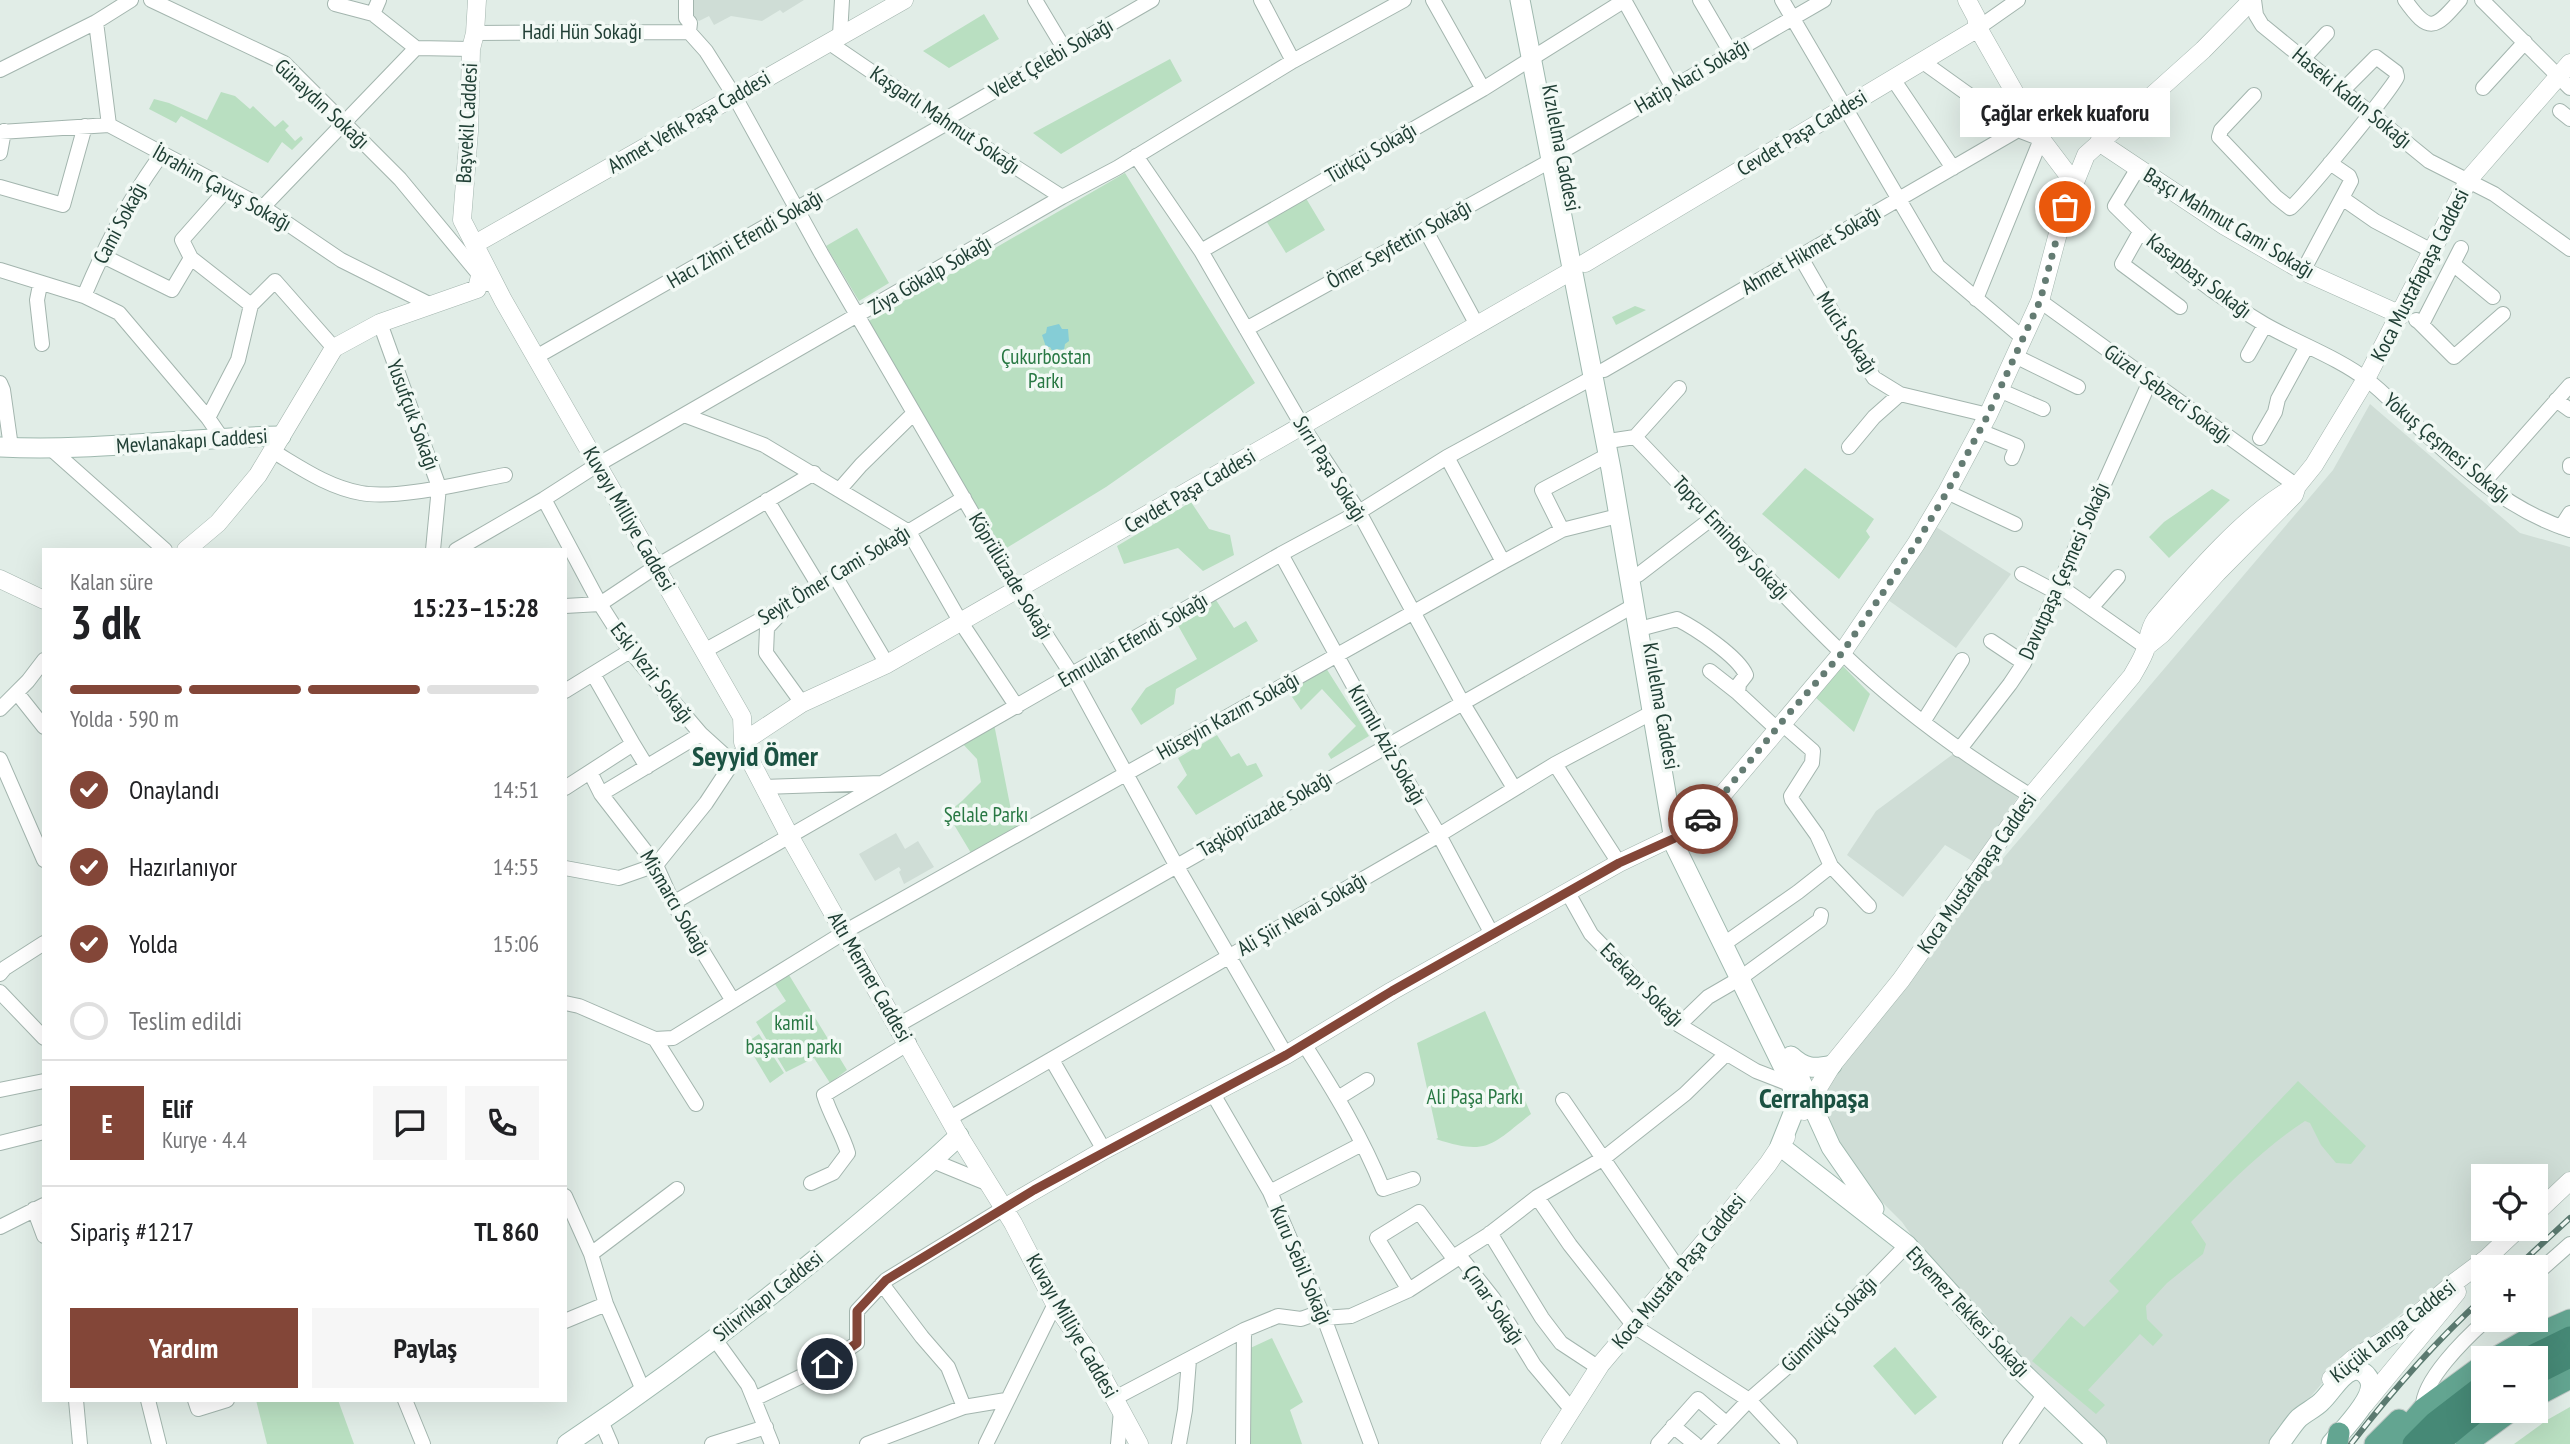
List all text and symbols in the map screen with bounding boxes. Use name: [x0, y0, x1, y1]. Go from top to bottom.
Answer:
street label: Velet Çelebi Sokağı: [983, 11, 1118, 104]
street label: Hadi Hün Sokağı: [522, 18, 642, 45]
street label: Hatip Naci Sokağı: [1630, 32, 1754, 119]
street label: Haseki Kadın Sokağı: [2287, 41, 2418, 154]
street label: Günaydın Sokağı: [269, 53, 376, 155]
street label: Kaşgarlı Mahmut Sokağı: [865, 60, 1025, 180]
street label: Başvekil Caddesi: [450, 62, 483, 184]
street label: Ahmet Vefik Paşa Caddesi: [603, 64, 775, 179]
street label: Kızılelma Caddesi: [1536, 82, 1587, 213]
street label: Cevdet Paşa Caddesi: [1732, 83, 1872, 182]
callout: Çağlar erkek kuaforu: [1960, 88, 2170, 137]
text: Çağlar erkek kuaforu: [1981, 98, 2149, 127]
street label: Türkçü Sokağı: [1321, 116, 1421, 189]
street label: İbrahim Çavuş Sokağı: [148, 138, 297, 237]
street label: Başçı Mahmut Cami Sokağı: [2139, 161, 2320, 284]
street label: Cami Sokağı: [87, 177, 152, 268]
pin: [2035, 177, 2095, 237]
street label: Hacı Zihni Efendi Sokağı: [662, 183, 828, 294]
street label: Koca Mustafapaşa Caddesi: [2364, 184, 2475, 366]
icon: bag: [2046, 188, 2084, 226]
street label: Ömer Seyfettin Sokağı: [1322, 193, 1476, 294]
street label: Ahmet Hikmet Sokağı: [1736, 199, 1885, 300]
street label: Kasapbaşı Sokağı: [2141, 227, 2257, 324]
street label: Ziya Gökalp Sokağı: [864, 229, 996, 321]
street label: Mucit Sokağı: [1811, 286, 1884, 379]
street label: Güzel Sebzeci Sokağı: [2099, 338, 2238, 449]
park label: Çukurbostan Parkı: [1001, 343, 1091, 394]
street label: Yusufçuk Sokağı: [381, 356, 446, 474]
street label: Yokuş Çeşmesi Sokağı: [2378, 387, 2516, 509]
street label: Sırrı Paşa Sokağı: [1287, 411, 1374, 527]
street label: Mevlanakapı Caddesi: [115, 422, 269, 459]
street label: Kuvayı Milliye Caddesi: [577, 442, 682, 596]
street label: Cevdet Paşa Caddesi: [1119, 442, 1260, 539]
street label: Topçu Eminbey Sokağı: [1667, 470, 1796, 605]
street label: Davutpaşa Çeşmesi Sokağı: [2012, 478, 2115, 664]
street label: Köprülüzade Sokağı: [963, 507, 1060, 644]
street label: Seyit Ömer Cami Sokağı: [753, 519, 915, 631]
text: Kalan süre: [70, 567, 153, 596]
street label: Emrullah Efendi Sokağı: [1053, 586, 1212, 693]
text: 15:23–15:28: [412, 591, 539, 624]
text: 3 dk: [70, 592, 141, 652]
street label: Eski Vezir Sokağı: [605, 617, 700, 728]
street label: Kızılelma Caddesi: [1637, 640, 1686, 771]
street label: Hüseyin Kazım Sokağı: [1152, 665, 1304, 766]
street label: Kırımlı Aziz Sokağı: [1342, 680, 1433, 809]
text: Yolda · 590 m: [70, 704, 179, 733]
district label: Seyyid Ömer: [692, 737, 819, 774]
street label: Taşköprüzade Sokağı: [1193, 764, 1337, 863]
icon: check: [70, 771, 108, 809]
text: Onaylandı: [129, 773, 220, 806]
text: 14:51: [493, 775, 539, 804]
courier: [1668, 784, 1738, 854]
street label: Koca Mustafapaşa Caddesi: [1911, 787, 2042, 958]
icon: car: [1684, 800, 1722, 838]
park label: Şelale Parkı: [944, 801, 1028, 828]
street label: Mismarcı Sokağı: [634, 845, 717, 960]
icon: check: [70, 848, 108, 886]
text: Hazırlanıyor: [129, 850, 237, 883]
text: 14:55: [493, 852, 539, 881]
street label: Ali Şiir Nevai Sokağı: [1232, 865, 1372, 962]
street label: Altı Mermer Caddesi: [822, 907, 919, 1047]
icon: check: [70, 925, 108, 963]
text: Yolda: [129, 927, 178, 960]
text: 15:06: [493, 929, 539, 958]
street label: Esekapı Sokağı: [1595, 937, 1690, 1032]
text: Teslim edildi: [129, 1004, 242, 1037]
park label: kamil başaran parkı: [746, 1009, 842, 1060]
district label: Cerrahpaşa: [1759, 1079, 1869, 1116]
park label: Ali Paşa Parkı: [1427, 1083, 1523, 1110]
button: chat: [373, 1086, 447, 1160]
button: phone: [465, 1086, 539, 1160]
text: Elif: [162, 1092, 192, 1125]
text: E: [101, 1107, 113, 1140]
text: Kurye · 4.4: [162, 1125, 247, 1154]
map controls: [2471, 1164, 2548, 1423]
button: locate: [2471, 1164, 2548, 1241]
street label: Koca Mustafa Paşa Caddesi: [1606, 1188, 1751, 1354]
street label: Kuru Sebil Sokağı: [1264, 1201, 1339, 1329]
text: Sipariş #1217: [70, 1215, 194, 1248]
text: TL 860: [474, 1215, 539, 1248]
street label: Etyemez Tekkesi Sokağı: [1901, 1241, 2036, 1383]
street label: Silivrikapı Caddesi: [707, 1244, 828, 1347]
street label: Kuvayı Milliye Caddesi: [1020, 1249, 1125, 1403]
button: +: [2471, 1255, 2548, 1332]
street label: Çınar Sokağı: [1458, 1260, 1531, 1350]
street label: Gümrükçü Sokağı: [1775, 1270, 1882, 1377]
street label: Küçük Langa Caddesi: [2324, 1273, 2461, 1388]
button: Yardım: [70, 1308, 298, 1388]
button: Paylaş: [312, 1308, 539, 1388]
pin: [797, 1334, 857, 1394]
icon: home: [808, 1345, 846, 1383]
button: −: [2471, 1346, 2548, 1423]

